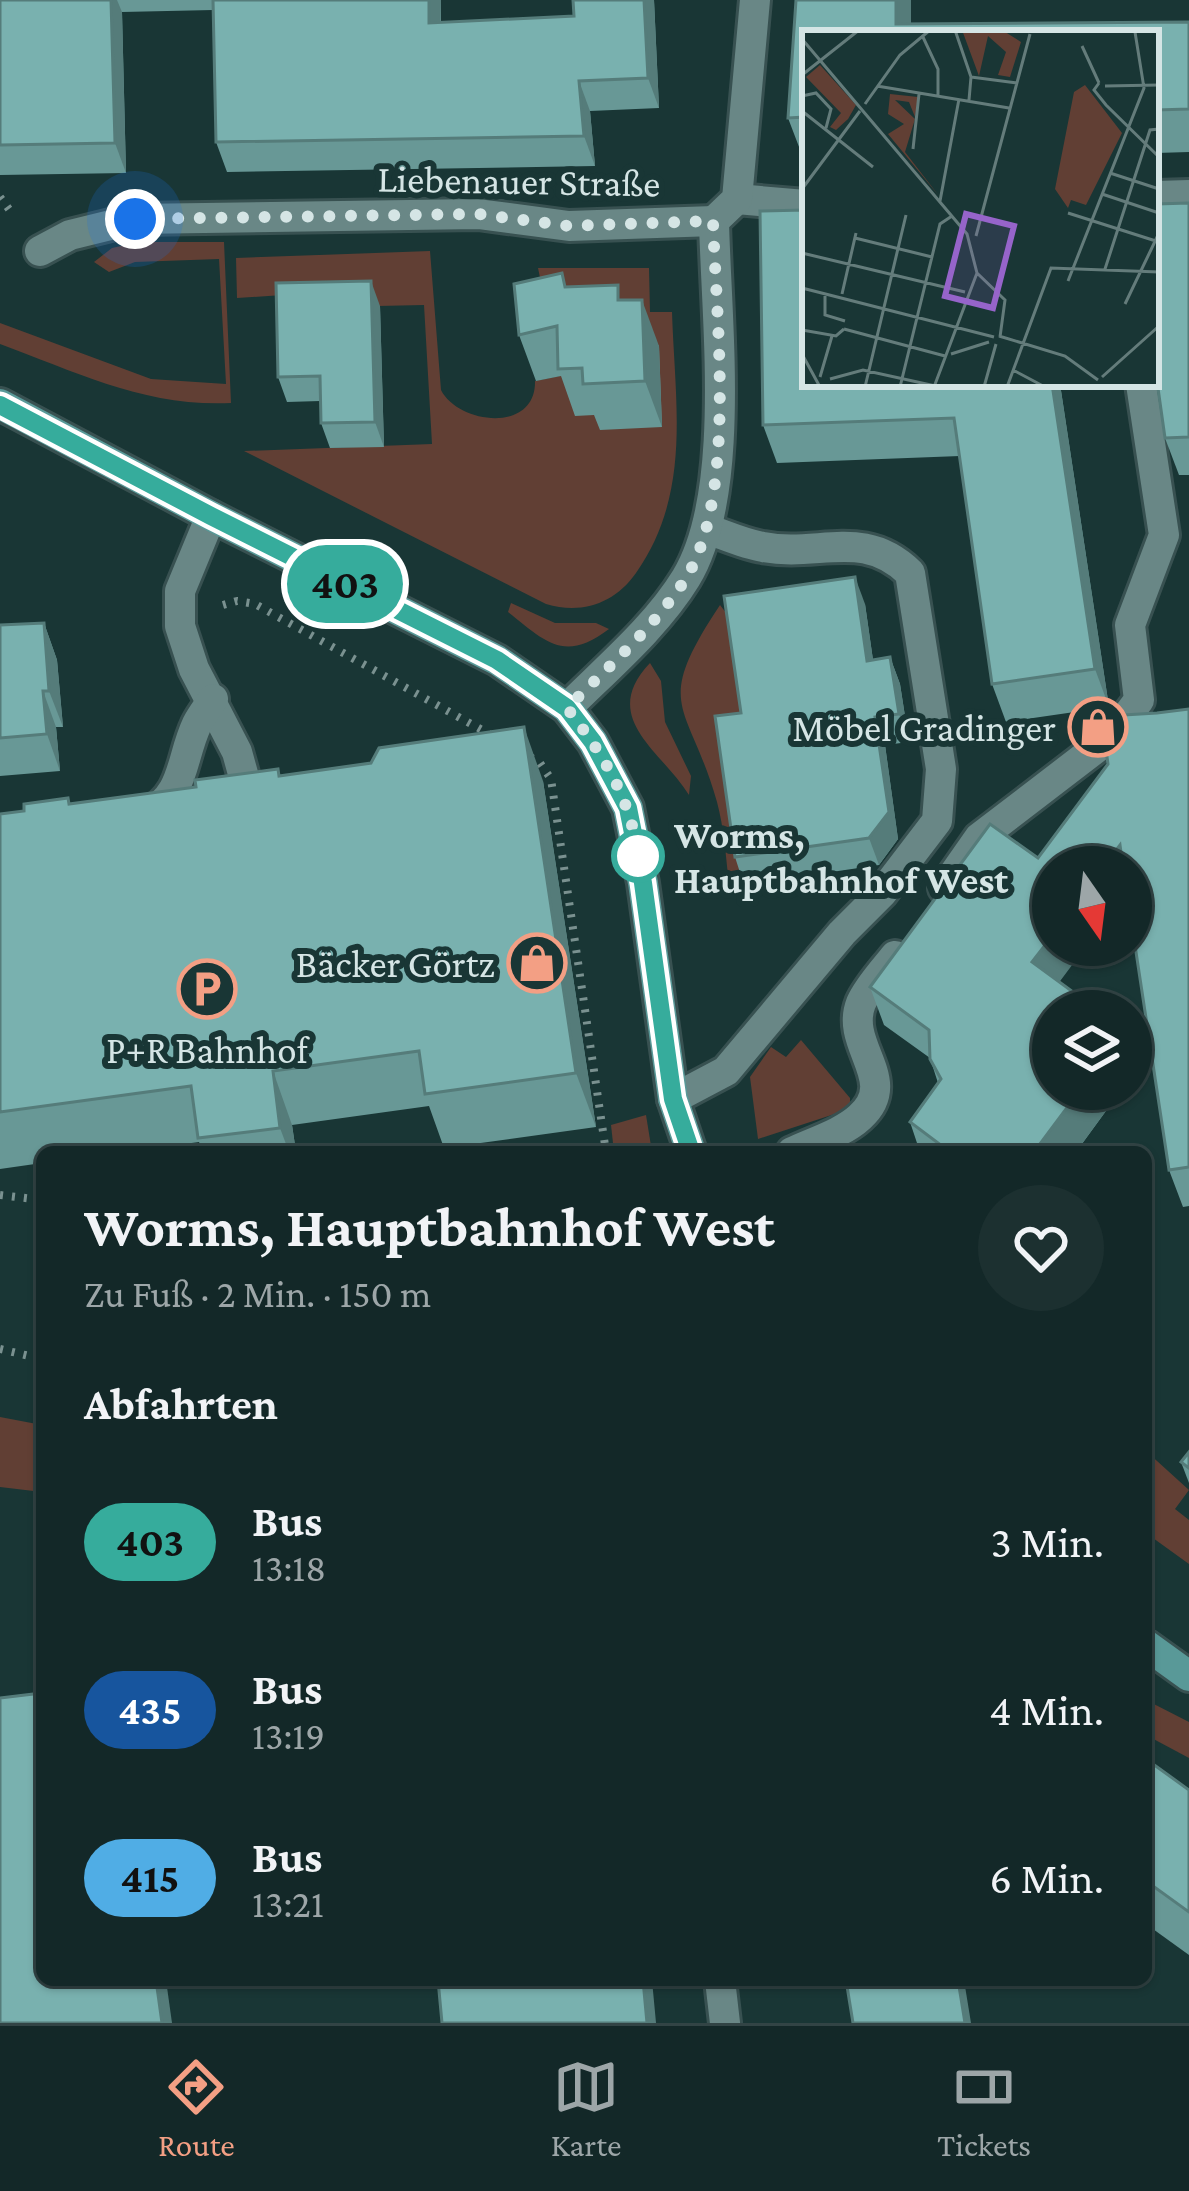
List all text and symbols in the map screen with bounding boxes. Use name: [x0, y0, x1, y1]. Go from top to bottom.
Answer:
inset map: [802, 30, 1159, 387]
street label: Liebenauer Straße: [377, 157, 661, 204]
your location: [105, 189, 165, 249]
line badge: 403: [276, 545, 414, 623]
text: 403: [311, 560, 379, 607]
shop icon: Möbel Gradinger: [1067, 696, 1129, 758]
place label: Möbel Gradinger: [792, 706, 1056, 750]
place label: Worms, Hauptbahnhof West: [673, 813, 1009, 901]
marker: Worms, Hauptbahnhof West: [613, 831, 663, 881]
north arrow: [1032, 846, 1152, 966]
map controls: [1032, 846, 1152, 1110]
shop icon: Bäcker Görtz: [506, 932, 568, 994]
place label: Bäcker Görtz: [296, 942, 495, 985]
parking icon: P+R Bahnhof: [176, 958, 238, 1020]
button: layers: [1032, 990, 1152, 1110]
place label: P+R Bahnhof: [106, 1028, 311, 1071]
button: heart: [978, 1185, 1104, 1311]
text: Worms, Hauptbahnhof West: [84, 1195, 775, 1258]
text: Zu Fuß · 2 Min. · 150 m: [84, 1272, 431, 1315]
text: Abfahrten: [84, 1379, 278, 1429]
text: Bus: [252, 1496, 322, 1546]
text: 3 Min.: [991, 1517, 1104, 1567]
text: 403: [116, 1518, 184, 1565]
text: 13:18: [252, 1546, 326, 1589]
text: Bus: [252, 1664, 322, 1714]
text: 4 Min.: [989, 1685, 1104, 1735]
text: 435: [118, 1686, 182, 1733]
text: 13:19: [252, 1714, 325, 1757]
text: Bus: [252, 1832, 322, 1882]
text: 6 Min.: [989, 1853, 1104, 1903]
text: 415: [121, 1854, 179, 1901]
text: 13:21: [252, 1882, 324, 1925]
tab: Route: [158, 2054, 235, 2163]
tab: Karte: [551, 2054, 622, 2163]
tab: Tickets: [937, 2054, 1031, 2163]

